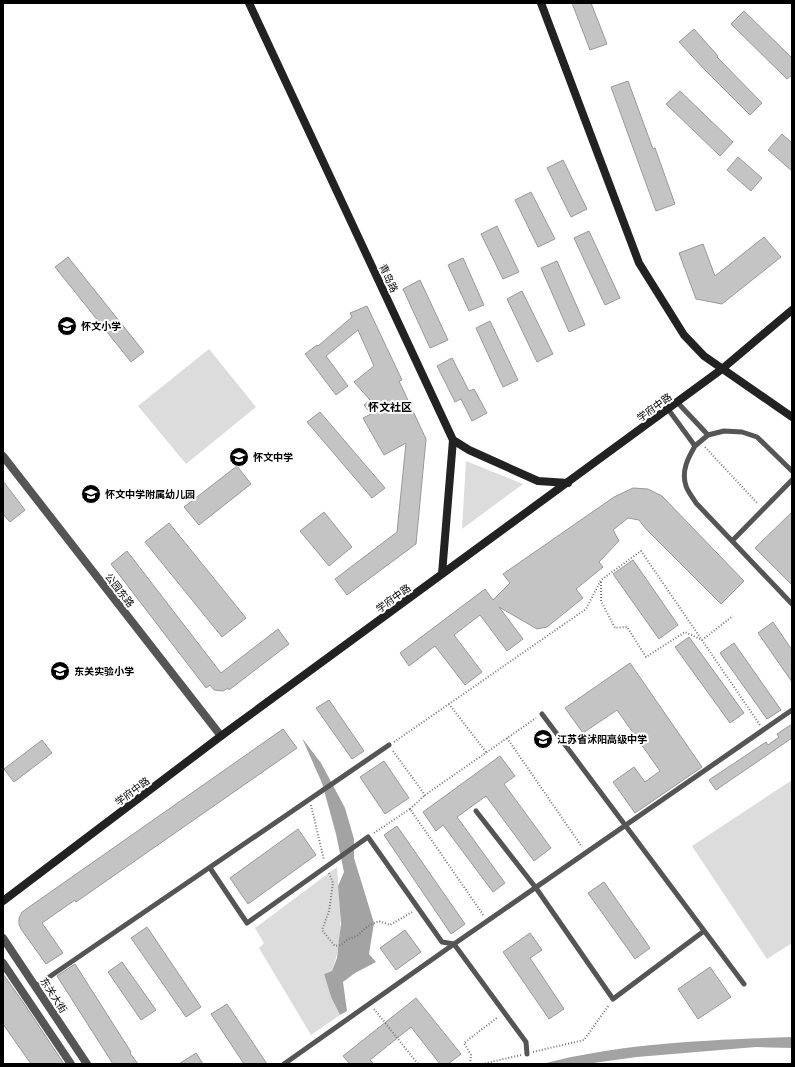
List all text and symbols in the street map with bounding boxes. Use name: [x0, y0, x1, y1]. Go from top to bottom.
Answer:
street label: 青岛路: [377, 262, 401, 294]
school or university icon: 怀文小学: [56, 315, 78, 337]
place label: 怀文小学: [81, 320, 121, 332]
street label: 学府中路: [634, 390, 674, 424]
district label: 怀文社区: [368, 400, 412, 414]
school or university icon: 怀文中学: [228, 446, 250, 468]
place label: 怀文中学: [253, 451, 293, 463]
school or university icon: 怀文中学附属幼儿园: [80, 483, 102, 505]
place label: 怀文中学附属幼儿园: [105, 488, 195, 500]
street label: 公园东路: [103, 571, 137, 609]
street label: 学府中路: [373, 581, 413, 615]
school or university icon: 东关实验小学: [49, 660, 71, 682]
place label: 东关实验小学: [74, 665, 134, 677]
school or university icon: 江苏省沭阳高级中学: [532, 728, 554, 750]
place label: 江苏省沭阳高级中学: [557, 733, 647, 745]
street label: 学府中路: [112, 774, 152, 808]
street label: 东关大街: [38, 975, 70, 1015]

